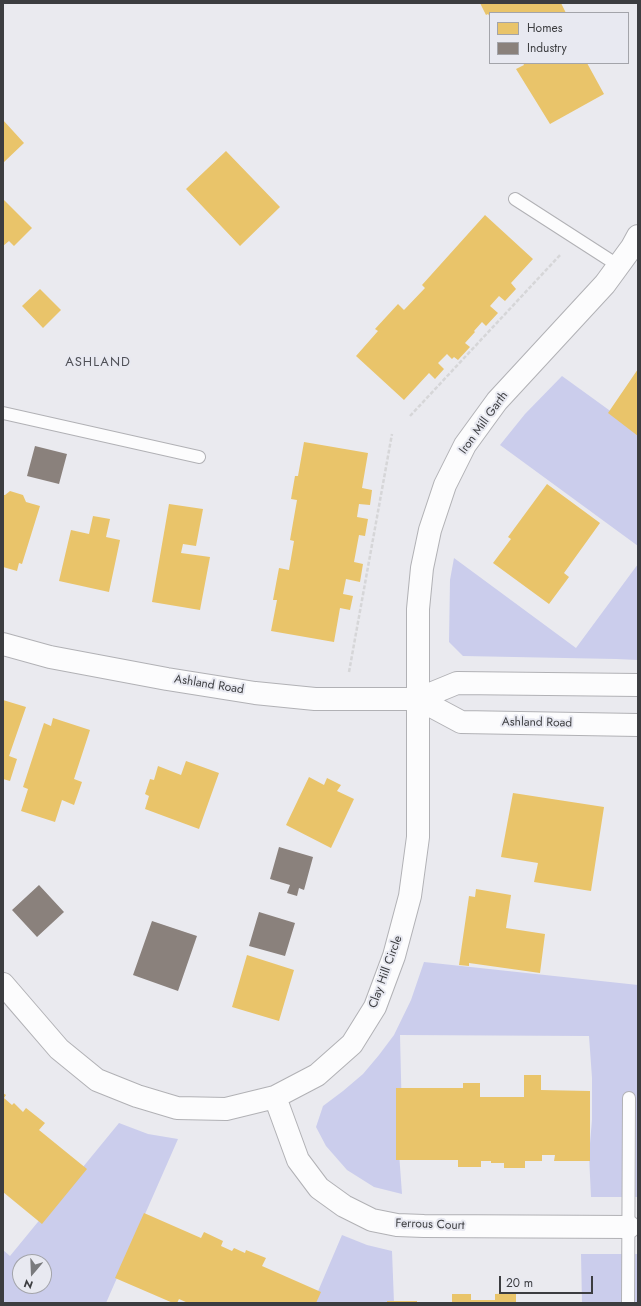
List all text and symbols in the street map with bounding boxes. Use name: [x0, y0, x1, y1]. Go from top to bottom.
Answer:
legend: [489, 12, 629, 64]
text: Homes: [527, 19, 563, 37]
text: Industry: [527, 39, 567, 57]
district label: ASHLAND: [65, 355, 131, 371]
street label: Iron Mill Garth: [457, 389, 511, 457]
street label: Ashland Road: [173, 672, 245, 698]
street label: Ashland Road: [502, 715, 572, 731]
street label: Clay Hill Circle: [366, 934, 406, 1010]
street label: Ferrous Court: [395, 1217, 465, 1233]
north arrow: [12, 1254, 52, 1294]
scale bar: [501, 1268, 595, 1294]
text: 20 m: [506, 1274, 533, 1292]
text: N: [22, 1275, 35, 1293]

